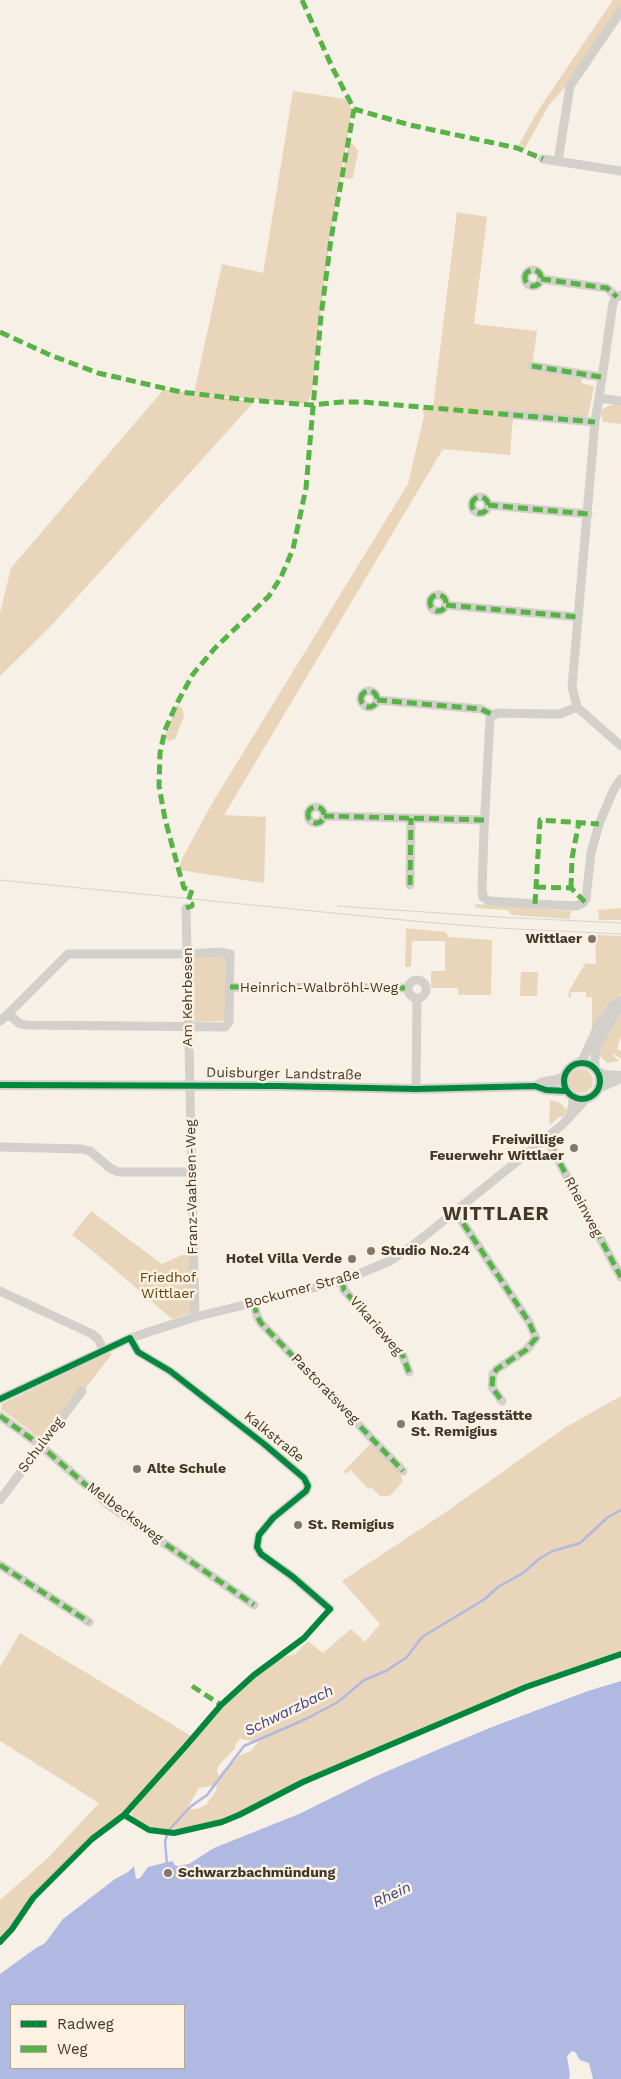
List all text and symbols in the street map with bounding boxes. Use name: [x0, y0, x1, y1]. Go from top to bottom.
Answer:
place label: Wittlaer: [525, 931, 582, 947]
marker: Wittlaer: [586, 933, 598, 945]
street label: Am Kehrbesen: [180, 947, 196, 1047]
street label: Heinrich-Walbröhl-Weg: [240, 980, 398, 996]
street label: Duisburger Landstraße: [206, 1064, 362, 1084]
street label: Franz-Vaahsen-Weg: [182, 1119, 202, 1255]
place label: Freiwillige Feuerwehr Wittlaer: [429, 1132, 564, 1164]
marker: Freiwillige Feuerwehr Wittlaer: [568, 1142, 580, 1154]
street label: Rheinweg: [560, 1174, 606, 1240]
district label: WITTLAER: [441, 1203, 551, 1225]
place label: Studio No.24: [381, 1243, 470, 1259]
marker: Studio No.24: [365, 1245, 377, 1257]
place label: Hotel Villa Verde: [226, 1251, 342, 1267]
marker: Hotel Villa Verde: [346, 1253, 358, 1265]
street label: Bockumer Straße: [242, 1266, 362, 1312]
park label: Friedhof Wittlaer: [140, 1270, 196, 1302]
street label: Vikarieweg: [346, 1293, 406, 1359]
street label: Pastoratsweg: [287, 1350, 363, 1428]
street label: Kalkstraße: [241, 1408, 307, 1466]
place label: Kath. Tagesstätte St. Remigius: [411, 1408, 532, 1440]
street label: Schulweg: [15, 1414, 67, 1476]
marker: Kath. Tagesstätte St. Remigius: [395, 1418, 407, 1430]
place label: Alte Schule: [147, 1461, 226, 1477]
marker: Alte Schule: [131, 1463, 143, 1475]
street label: Melbecksweg: [84, 1479, 166, 1547]
place label: St. Remigius: [308, 1517, 394, 1533]
marker: St. Remigius: [292, 1519, 304, 1531]
water label: Schwarzbach: [242, 1682, 336, 1740]
place label: Schwarzbachmündung: [178, 1865, 335, 1881]
marker: Schwarzbachmündung: [162, 1867, 174, 1879]
water label: Rhein: [370, 1878, 414, 1912]
legend: [10, 2004, 185, 2069]
text: Radweg: [57, 2015, 114, 2033]
text: Weg: [57, 2040, 88, 2058]

